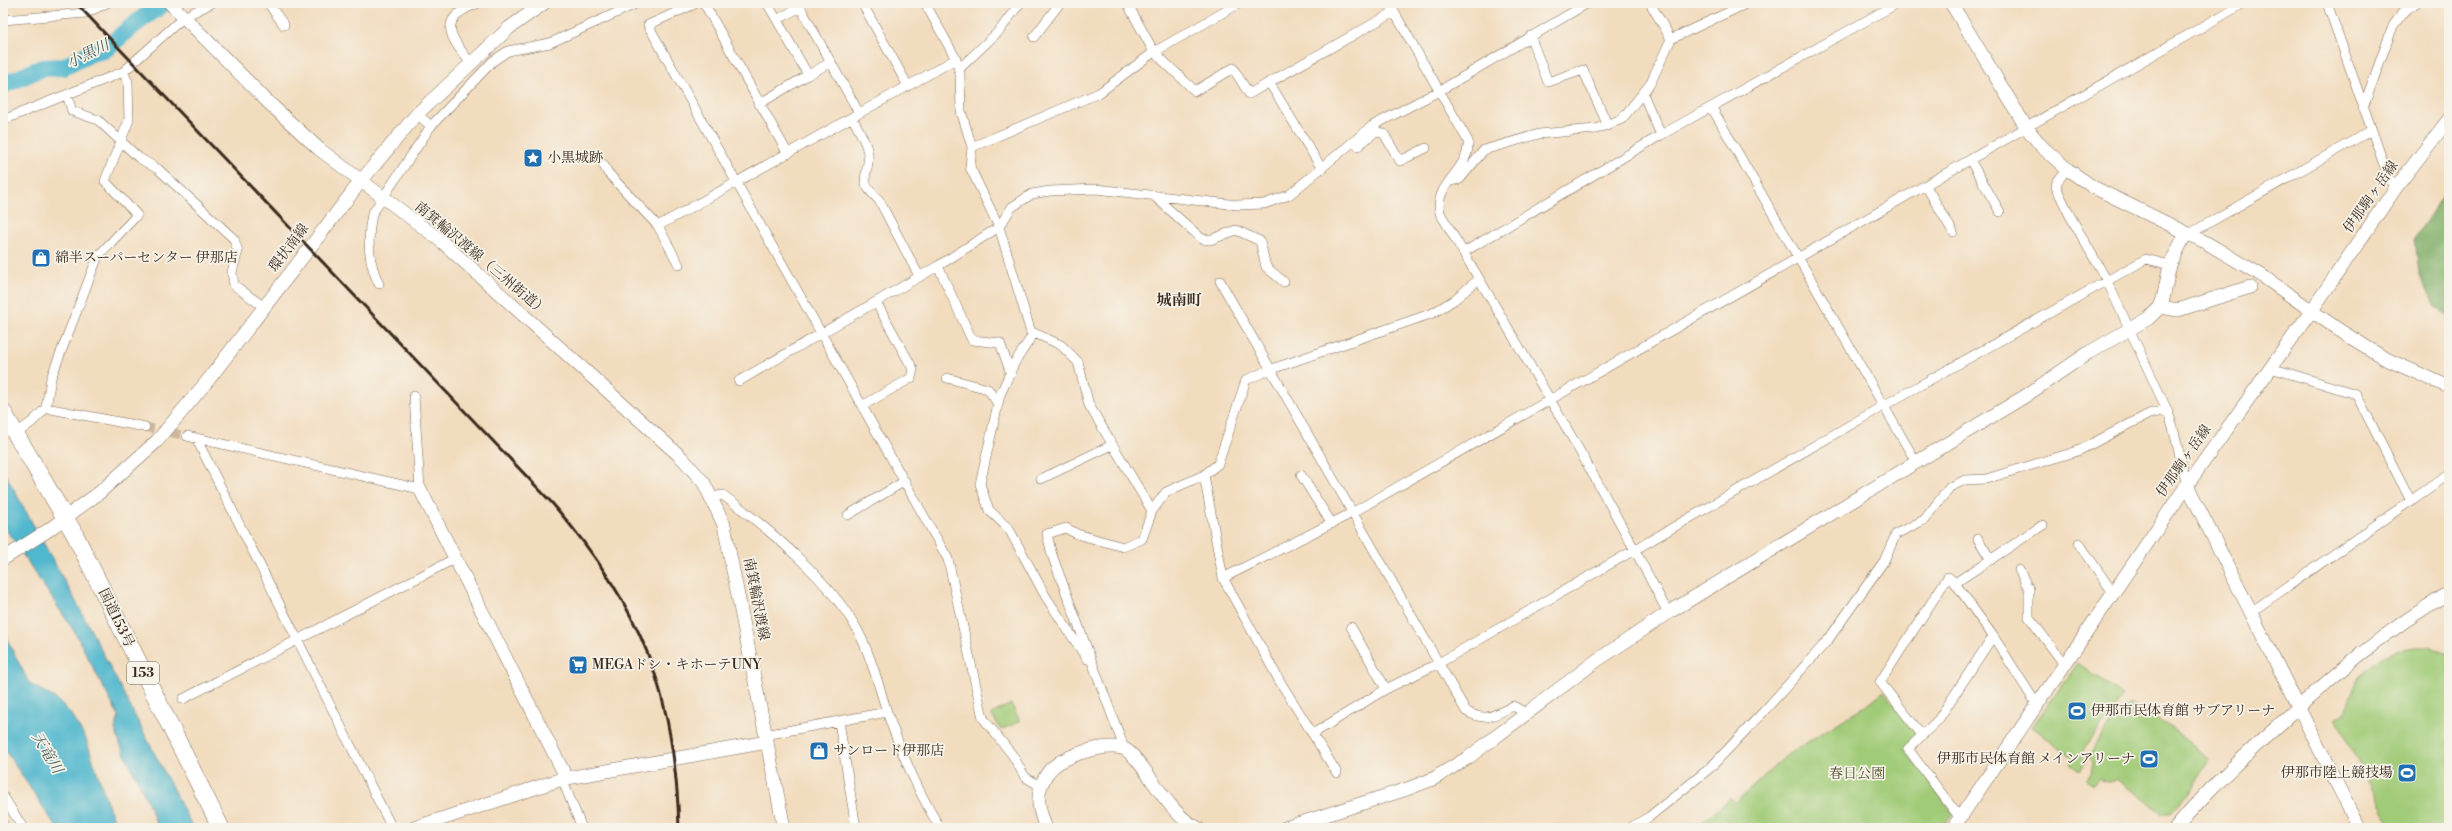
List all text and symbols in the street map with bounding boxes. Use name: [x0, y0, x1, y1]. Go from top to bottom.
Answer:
water label: 小黒川: [64, 35, 114, 72]
place icon: 小黒城跡: [522, 147, 544, 169]
place label: 小黒城跡: [547, 149, 603, 167]
street label: 伊那駒ヶ岳線: [2340, 157, 2402, 237]
street label: 南箕輪沢渡線（三州街道）: [411, 198, 551, 320]
street label: 環状南線: [265, 220, 313, 276]
shop icon: 綿半スーパーセンター 伊那店: [30, 247, 52, 269]
place label: 綿半スーパーセンター 伊那店: [55, 249, 238, 267]
district label: 城南町: [1156, 291, 1202, 310]
street label: 伊那駒ヶ岳線: [2153, 421, 2215, 501]
street label: 南箕輪沢渡線: [739, 556, 773, 642]
street label: 国道153号: [94, 586, 138, 650]
supermarket icon: MEGAドン・キホーテUNY: [567, 654, 589, 676]
place label: MEGAドン・キホーテUNY: [592, 656, 762, 674]
road number: 153: [127, 662, 159, 684]
sports icon: 伊那市民体育館 サブアリーナ: [2066, 700, 2088, 722]
place label: 伊那市民体育館 サブアリーナ: [2091, 702, 2275, 720]
water label: 天竜川: [27, 729, 68, 779]
shop icon: サンロード伊那店: [808, 740, 830, 762]
place label: サンロード伊那店: [833, 742, 944, 760]
sports icon: 伊那市民体育館 メインアリーナ: [2138, 748, 2160, 770]
place label: 伊那市民体育館 メインアリーナ: [1937, 750, 2135, 768]
sports icon: 伊那市陸上競技場: [2396, 762, 2418, 784]
place label: 伊那市陸上競技場: [2281, 764, 2393, 782]
park label: 春日公園: [1829, 765, 1885, 783]

